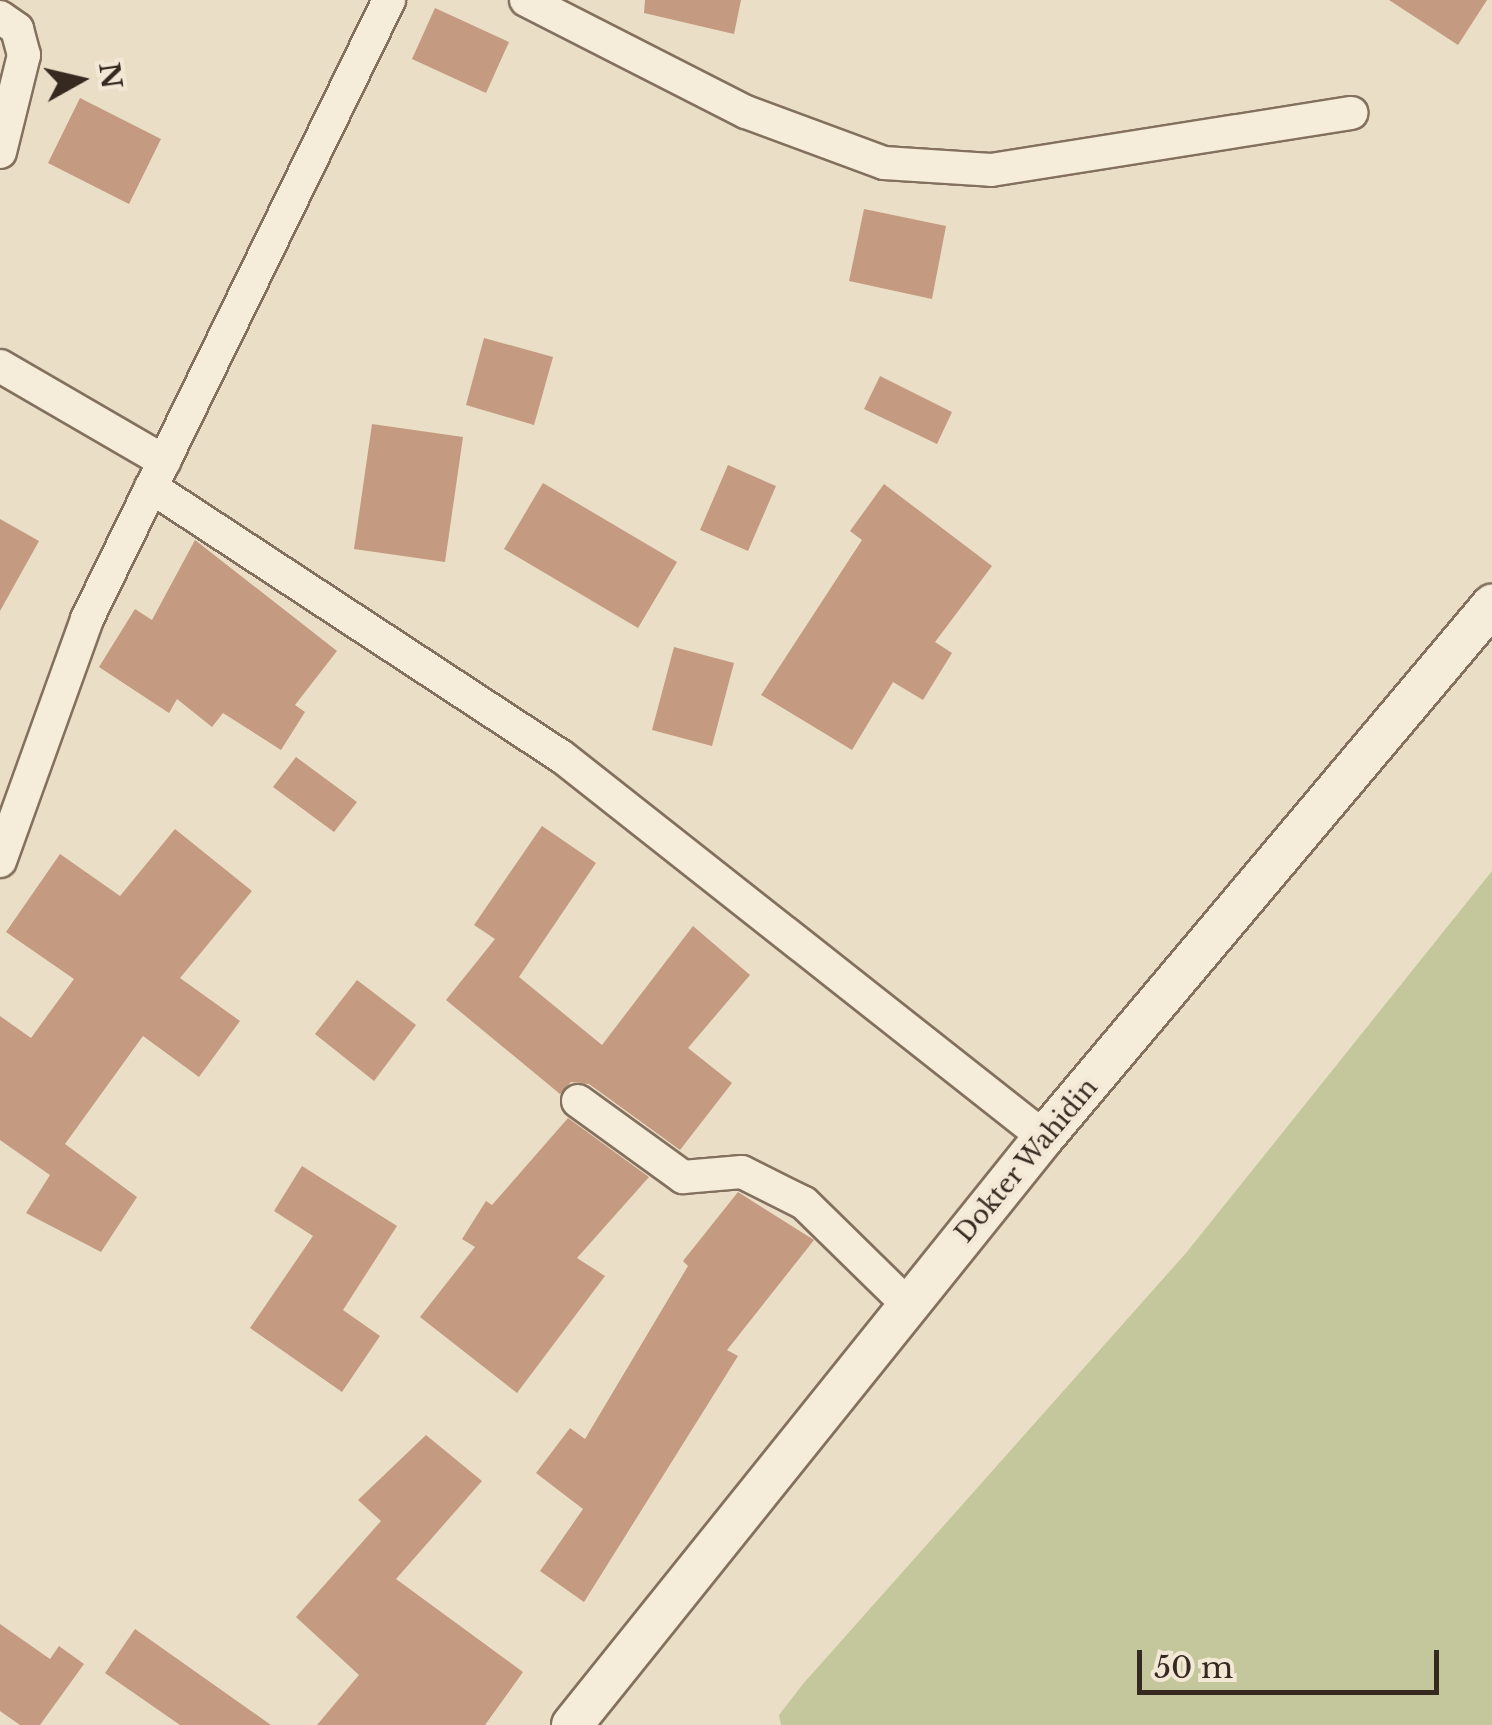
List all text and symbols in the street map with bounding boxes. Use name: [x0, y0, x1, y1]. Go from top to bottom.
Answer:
north arrow: [30, 30, 130, 130]
text: N: [91, 60, 129, 91]
street label: Dokter Wahidin: [949, 1072, 1105, 1250]
scale bar: [1142, 1630, 1444, 1692]
text: 50 m: [1154, 1649, 1233, 1686]

